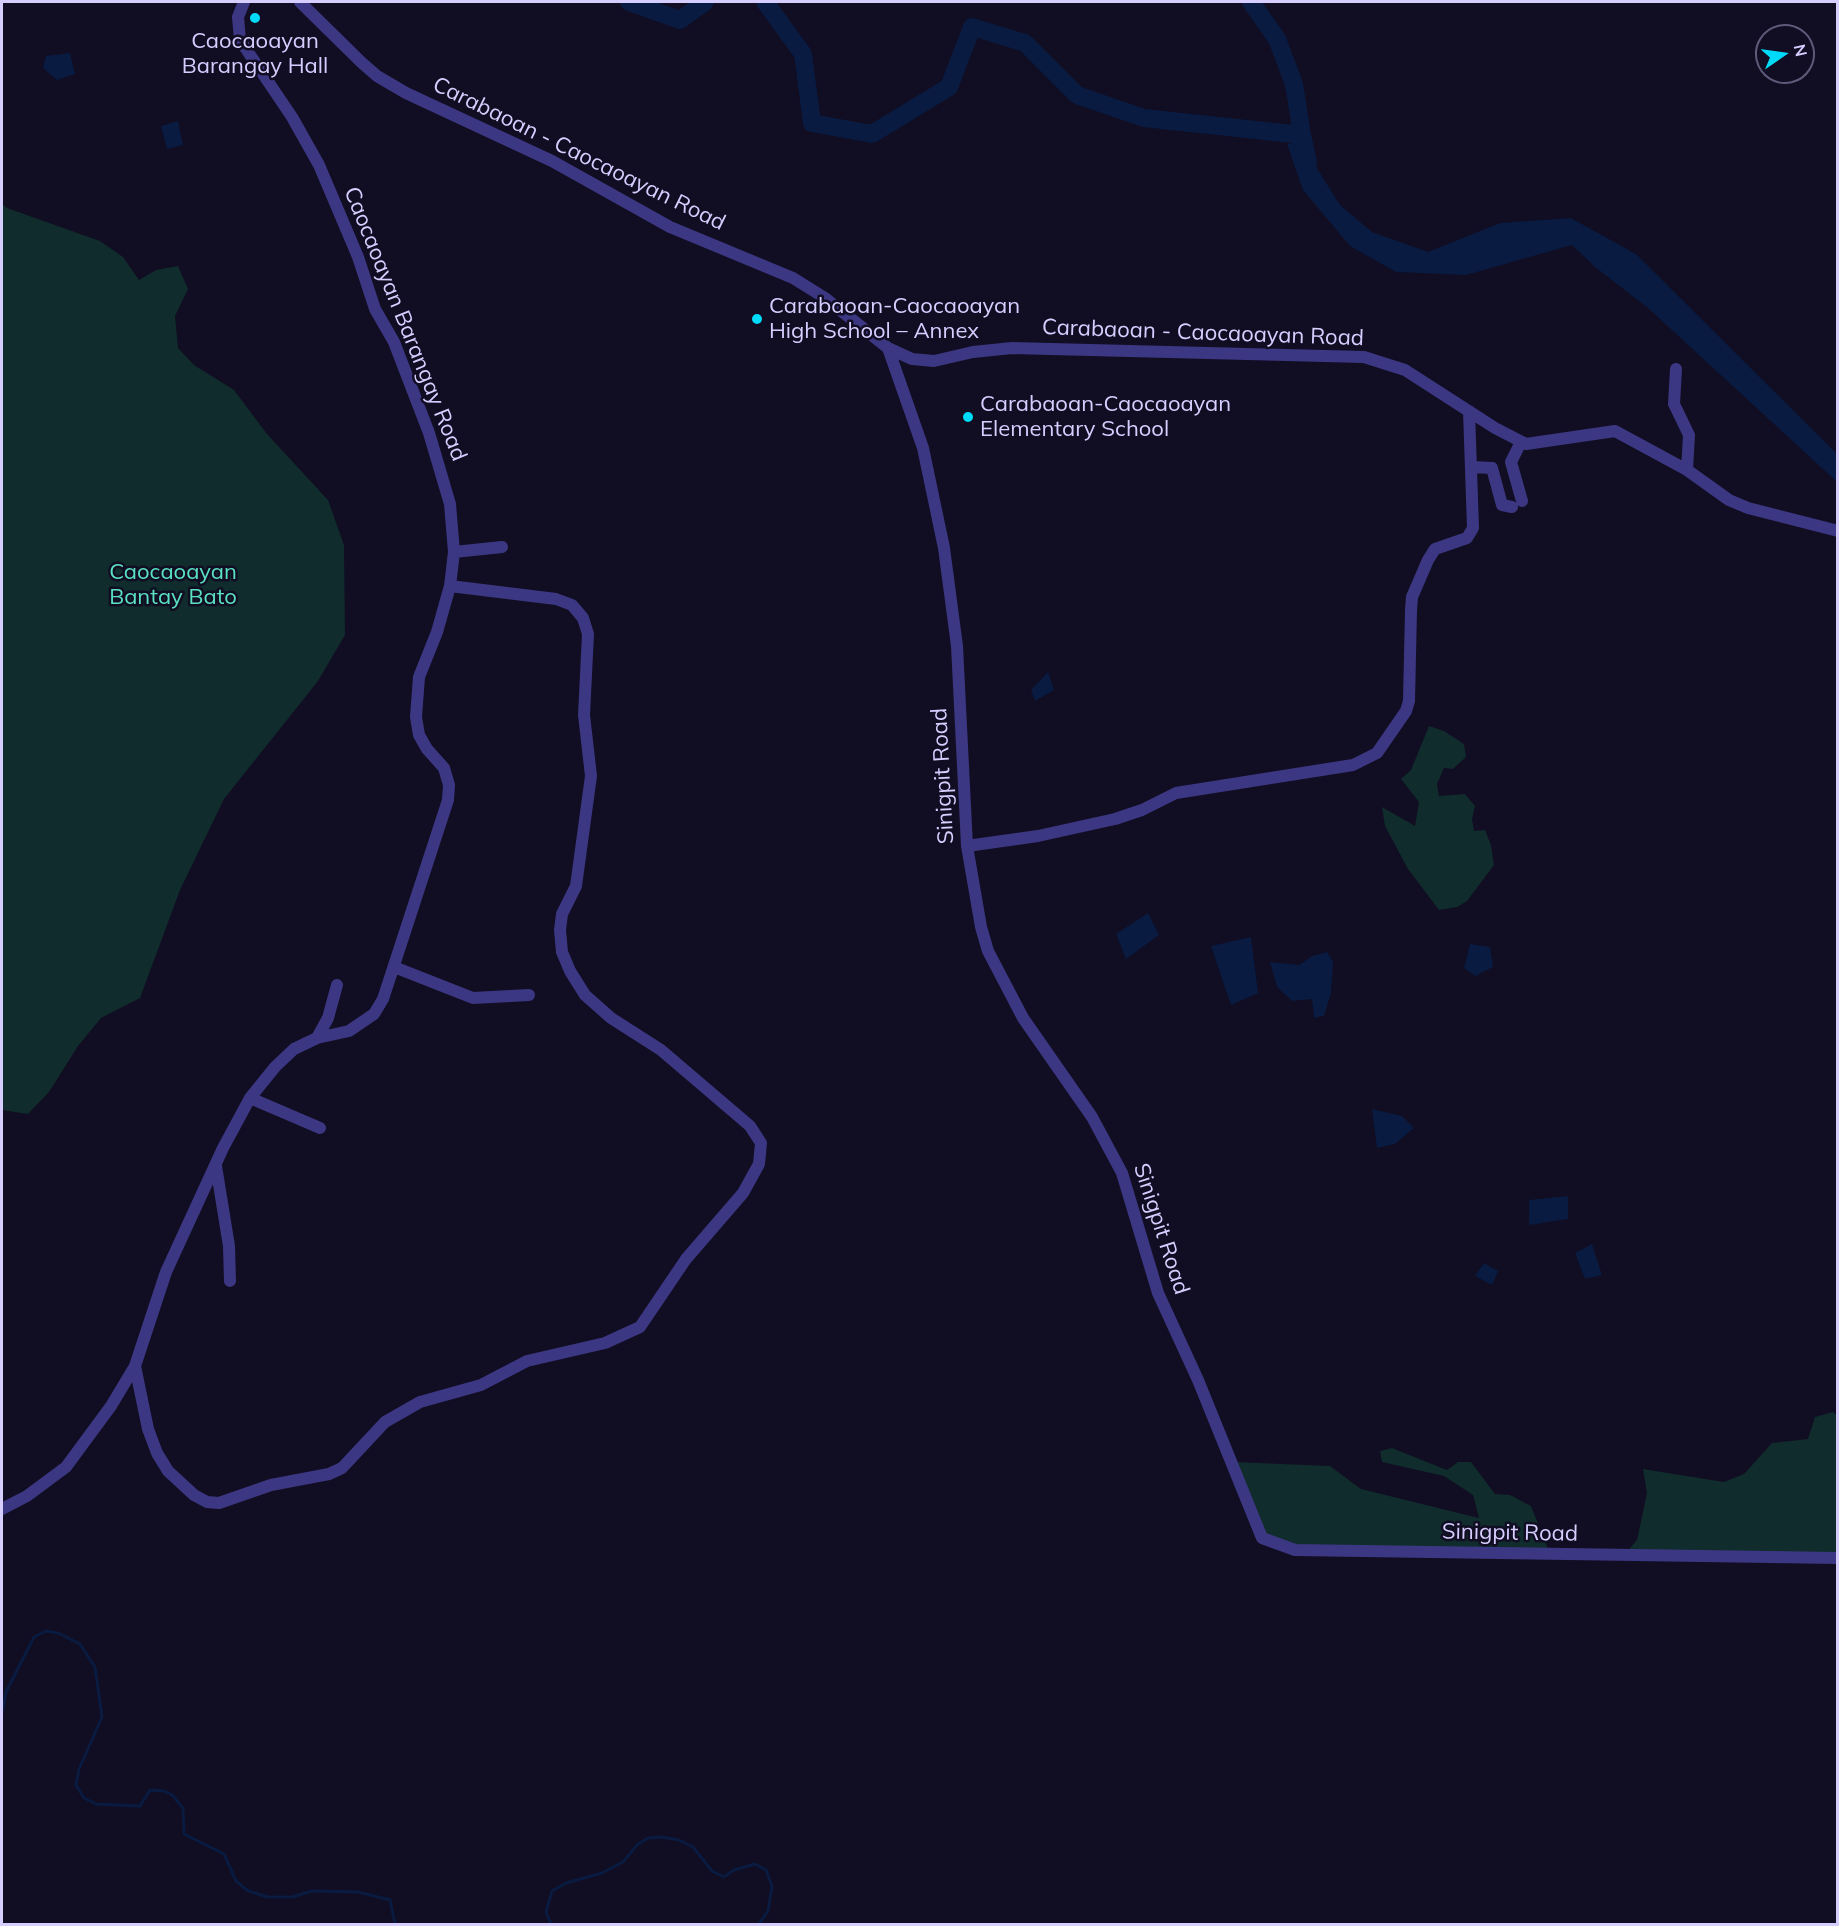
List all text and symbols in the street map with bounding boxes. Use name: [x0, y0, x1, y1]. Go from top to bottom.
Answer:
marker: Caocaoayan Barangay Hall: [248, 11, 262, 25]
north arrow: [1755, 24, 1815, 84]
place label: Caocaoayan Barangay Hall: [182, 28, 328, 80]
text: N: [1789, 42, 1812, 59]
street label: Carabaoan - Caocaoayan Road: [428, 72, 730, 236]
street label: Caocaoayan Barangay Road: [338, 183, 472, 465]
place label: Carabaoan-Caocaoayan High School – Annex: [769, 293, 1020, 344]
marker: Carabaoan-Caocaoayan High School – Annex: [750, 312, 764, 326]
street label: Carabaoan - Caocaoayan Road: [1042, 314, 1364, 352]
place label: Carabaoan-Caocaoayan Elementary School: [980, 391, 1231, 442]
marker: Carabaoan-Caocaoayan Elementary School: [961, 410, 975, 424]
park label: Caocaoayan Bantay Bato: [109, 559, 237, 610]
street label: Sinigpit Road: [926, 707, 960, 845]
street label: Sinigpit Road: [1127, 1160, 1195, 1298]
street label: Sinigpit Road: [1442, 1519, 1578, 1547]

